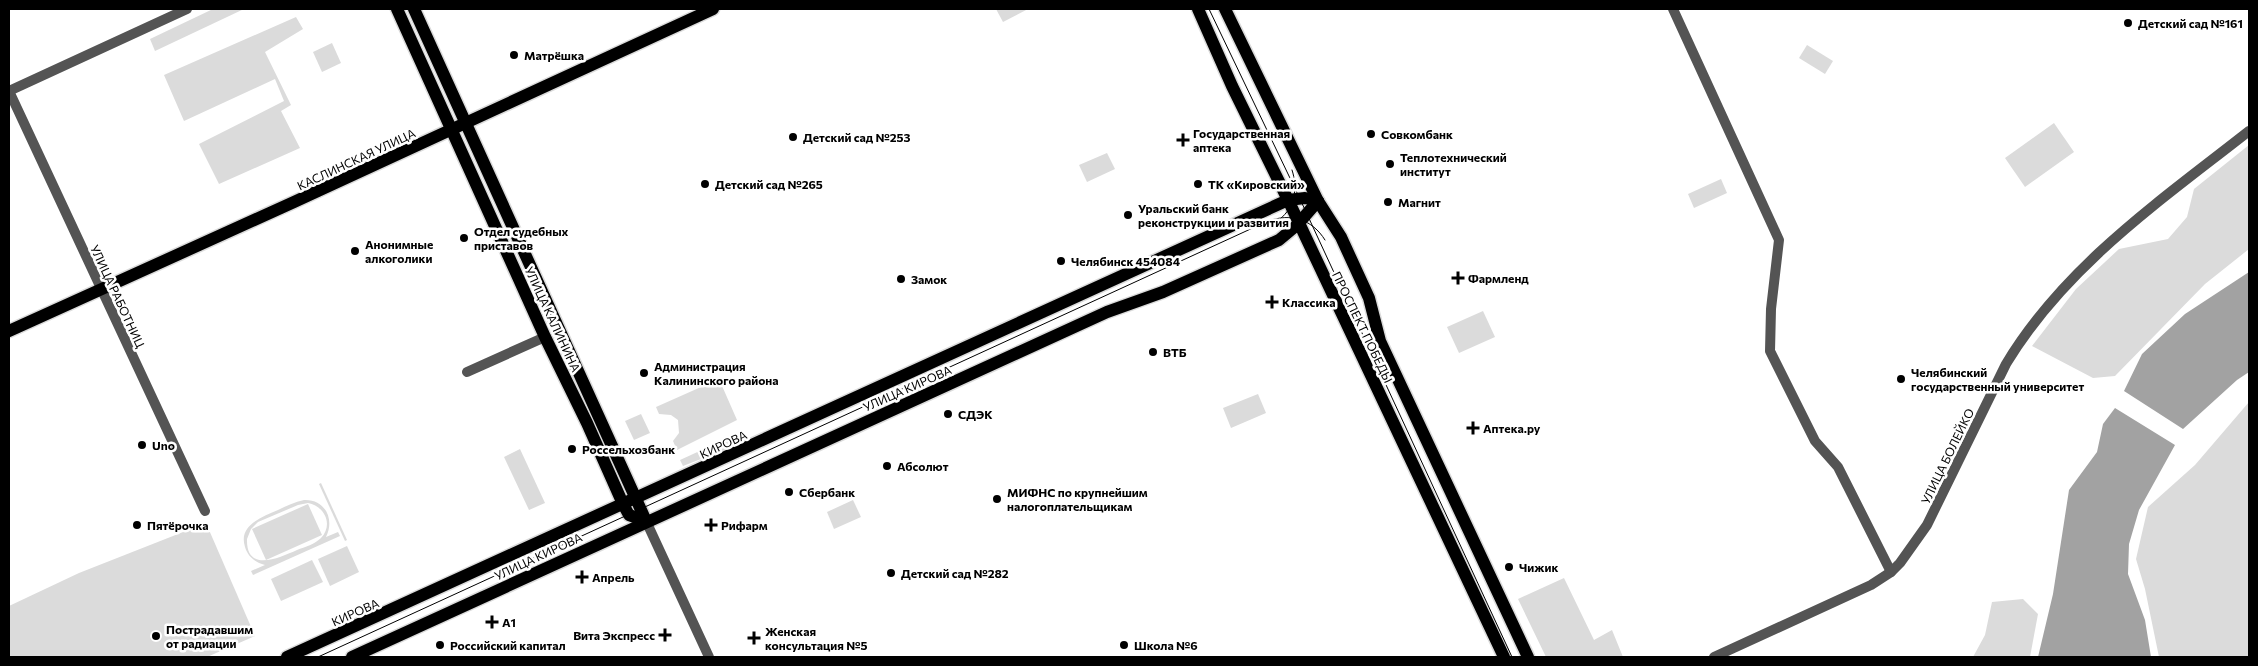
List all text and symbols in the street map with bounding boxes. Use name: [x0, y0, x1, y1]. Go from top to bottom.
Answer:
place label: Детский сад №161: [2138, 16, 2243, 30]
marker: Детский сад №161: [2122, 17, 2134, 29]
place label: Матрёшка: [524, 48, 584, 62]
marker: Матрёшка: [508, 49, 520, 61]
street label: КАСЛИНСКАЯ УЛИЦА: [295, 125, 417, 193]
place label: Государственная аптека: [1193, 126, 1290, 154]
place label: Совкомбанк: [1381, 127, 1453, 141]
marker: Совкомбанк: [1365, 128, 1377, 140]
place label: Детский сад №253: [803, 130, 910, 144]
marker: Детский сад №253: [787, 131, 799, 143]
marker: Государственная аптека: [1177, 134, 1189, 146]
place label: Теплотехнический институт: [1400, 150, 1507, 178]
marker: Теплотехнический институт: [1384, 158, 1396, 170]
place label: Детский сад №265: [715, 177, 823, 191]
place label: ТК «Кировский»: [1208, 177, 1305, 191]
marker: Детский сад №265: [699, 178, 711, 190]
marker: ТК «Кировский»: [1192, 178, 1204, 190]
place label: Магнит: [1398, 195, 1441, 209]
marker: Магнит: [1382, 196, 1394, 208]
place label: Уральский банк реконструкции и развития: [1138, 201, 1289, 229]
marker: Уральский банк реконструкции и развития: [1122, 209, 1134, 221]
place label: Отдел судебных приставов: [474, 224, 569, 252]
marker: Отдел судебных приставов: [458, 232, 470, 244]
place label: Анонимные алкоголики: [365, 237, 433, 265]
street label: УЛИЦА РАБОТНИЦ: [88, 242, 148, 350]
marker: Анонимные алкоголики: [349, 245, 361, 257]
place label: Челябинск 454084: [1071, 254, 1181, 268]
marker: Челябинск 454084: [1055, 255, 1067, 267]
street label: УЛИЦА КАЛИНИНА: [522, 264, 584, 374]
street label: ПРОСПЕКТ ПОБЕДЫ: [1330, 269, 1396, 385]
place label: Фармленд: [1468, 271, 1529, 285]
place label: Замок: [911, 272, 947, 286]
marker: Фармленд: [1452, 272, 1464, 284]
marker: Замок: [895, 273, 907, 285]
place label: Классика: [1282, 295, 1336, 309]
marker: Классика: [1266, 296, 1278, 308]
place label: ВТБ: [1163, 345, 1187, 359]
marker: ВТБ: [1147, 346, 1159, 358]
place label: Администрация Калининского района: [654, 359, 779, 387]
street label: УЛИЦА КИРОВА: [861, 362, 953, 414]
place label: Челябинский государственный университет: [1911, 365, 2084, 393]
marker: Администрация Калининского района: [638, 367, 650, 379]
marker: Челябинский государственный университет: [1895, 373, 1907, 385]
street label: УЛИЦА БОЛЕЙКО: [1918, 406, 1976, 506]
place label: СДЭК: [958, 407, 993, 421]
marker: СДЭК: [942, 408, 954, 420]
place label: Аптека.ру: [1483, 421, 1541, 435]
marker: Аптека.ру: [1467, 422, 1479, 434]
street label: КИРОВА: [697, 427, 749, 461]
place label: Uno: [152, 438, 175, 452]
marker: Uno: [136, 439, 148, 451]
place label: Россельхозбанк: [582, 442, 675, 456]
marker: Россельхозбанк: [566, 443, 578, 455]
place label: Абсолют: [897, 459, 949, 473]
marker: Абсолют: [881, 460, 893, 472]
place label: Сбербанк: [799, 485, 855, 499]
place label: МИФНС по крупнейшим налогоплательщикам: [1007, 485, 1148, 513]
marker: Сбербанк: [783, 486, 795, 498]
marker: МИФНС по крупнейшим налогоплательщикам: [991, 493, 1003, 505]
place label: Пятёрочка: [147, 518, 209, 532]
place label: Рифарм: [721, 518, 768, 532]
marker: Пятёрочка: [131, 519, 143, 531]
marker: Рифарм: [705, 519, 717, 531]
street label: УЛИЦА КИРОВА: [492, 530, 584, 582]
place label: Чижик: [1519, 560, 1559, 574]
marker: Чижик: [1503, 561, 1515, 573]
place label: Детский сад №282: [901, 566, 1009, 580]
marker: Детский сад №282: [885, 567, 897, 579]
place label: Апрель: [592, 570, 635, 584]
marker: Апрель: [576, 571, 588, 583]
street label: КИРОВА: [329, 595, 381, 629]
place label: А1: [502, 615, 516, 629]
marker: А1: [486, 616, 498, 628]
place label: Пострадавшим от радиации: [166, 622, 253, 650]
place label: Женская консультация №5: [765, 624, 867, 652]
place label: Вита Экспресс: [573, 628, 655, 642]
marker: Вита Экспресс: [659, 629, 671, 641]
marker: Пострадавшим от радиации: [150, 630, 162, 642]
marker: Женская консультация №5: [747, 631, 761, 645]
place label: Российский капитал: [450, 638, 566, 652]
place label: Школа №6: [1134, 638, 1198, 652]
marker: Российский капитал: [434, 639, 446, 651]
marker: Школа №6: [1118, 639, 1130, 651]

